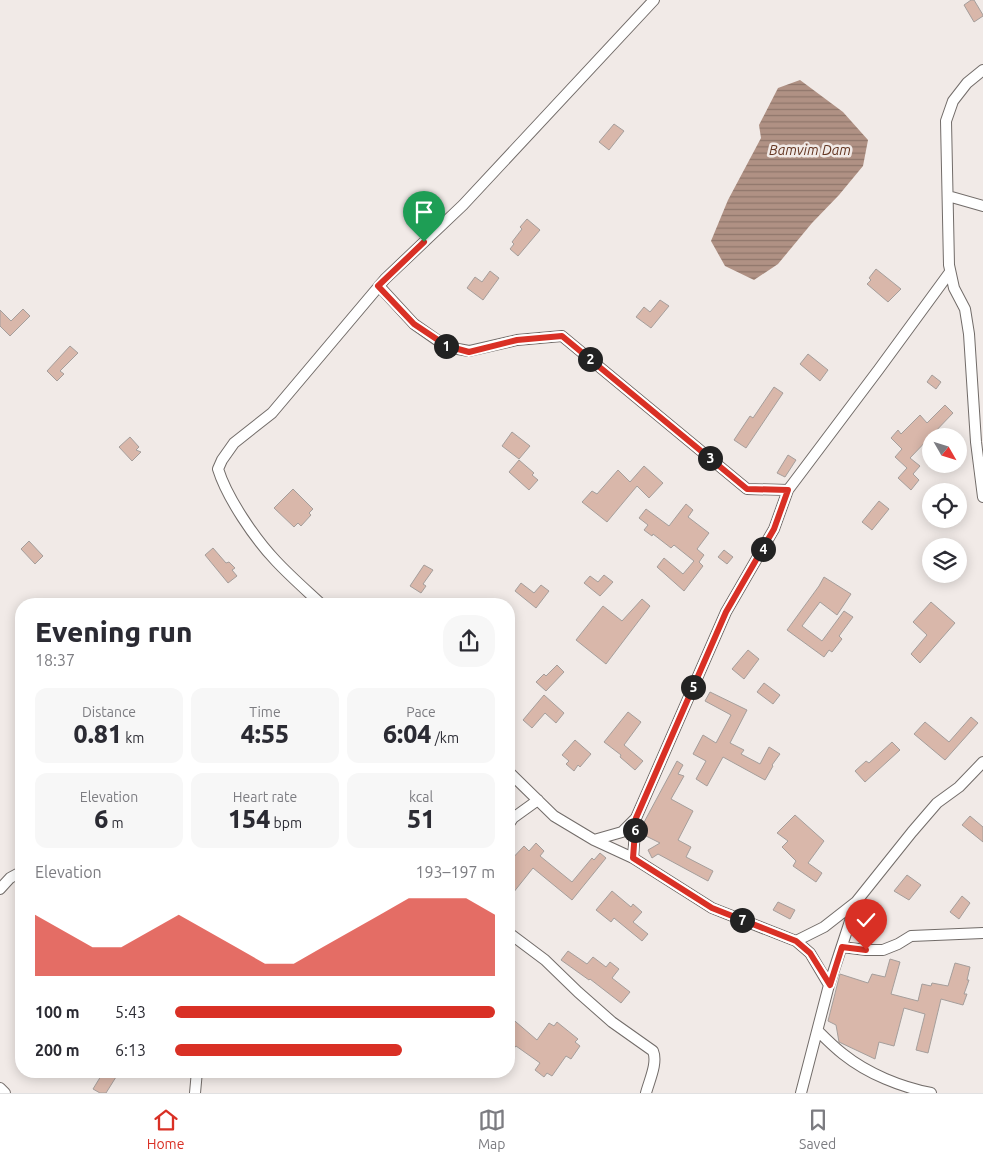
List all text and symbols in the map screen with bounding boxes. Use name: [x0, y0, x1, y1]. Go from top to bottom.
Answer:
water label: Bamvim Dam: [769, 142, 851, 158]
pin: [403, 191, 445, 242]
icon: arrive: [410, 198, 438, 226]
pin: 1: [434, 334, 458, 358]
text: 1: [443, 338, 450, 354]
pin: 2: [578, 346, 602, 372]
text: 2: [587, 351, 594, 367]
north arrow: [922, 428, 968, 472]
map controls: [922, 428, 967, 583]
pin: 3: [698, 446, 722, 470]
text: 3: [707, 450, 714, 466]
button: locate: [922, 483, 967, 528]
pin: 4: [750, 536, 776, 562]
button: layers: [922, 538, 967, 583]
text: 4: [760, 541, 767, 557]
button: share: [443, 615, 495, 667]
text: Evening run: [35, 616, 193, 647]
text: 18:37: [35, 651, 75, 669]
pin: 5: [680, 674, 706, 700]
text: 5: [690, 679, 697, 695]
text: Distance: [82, 704, 136, 720]
text: Time: [249, 704, 281, 720]
text: Pace: [406, 704, 436, 720]
text: 0.81: [74, 720, 122, 748]
text: 4:55: [241, 720, 289, 748]
text: 6:04: [383, 720, 431, 748]
text: km: [122, 730, 144, 746]
text: /km: [431, 730, 459, 746]
text: Elevation: [80, 789, 138, 805]
text: Heart rate: [233, 789, 297, 805]
text: kcal: [409, 789, 433, 805]
text: 6: [94, 805, 108, 833]
text: 154: [228, 805, 270, 833]
text: 51: [407, 805, 435, 833]
text: m: [108, 815, 124, 831]
text: bpm: [270, 815, 302, 831]
pin: 6: [622, 818, 648, 842]
text: 6: [632, 822, 639, 838]
text: Elevation: [35, 863, 102, 881]
text: 193–197 m: [415, 863, 495, 881]
pin: [845, 899, 887, 950]
icon: check: [852, 906, 880, 934]
pin: 7: [730, 908, 754, 932]
text: 7: [739, 912, 746, 928]
text: 100 m: [35, 1003, 80, 1021]
text: 5:43: [115, 1003, 146, 1021]
text: 200 m: [35, 1041, 80, 1059]
text: 6:13: [115, 1041, 146, 1059]
tab: Home: [147, 1106, 184, 1152]
tab: Map: [478, 1106, 506, 1152]
tab: Saved: [799, 1106, 836, 1152]

